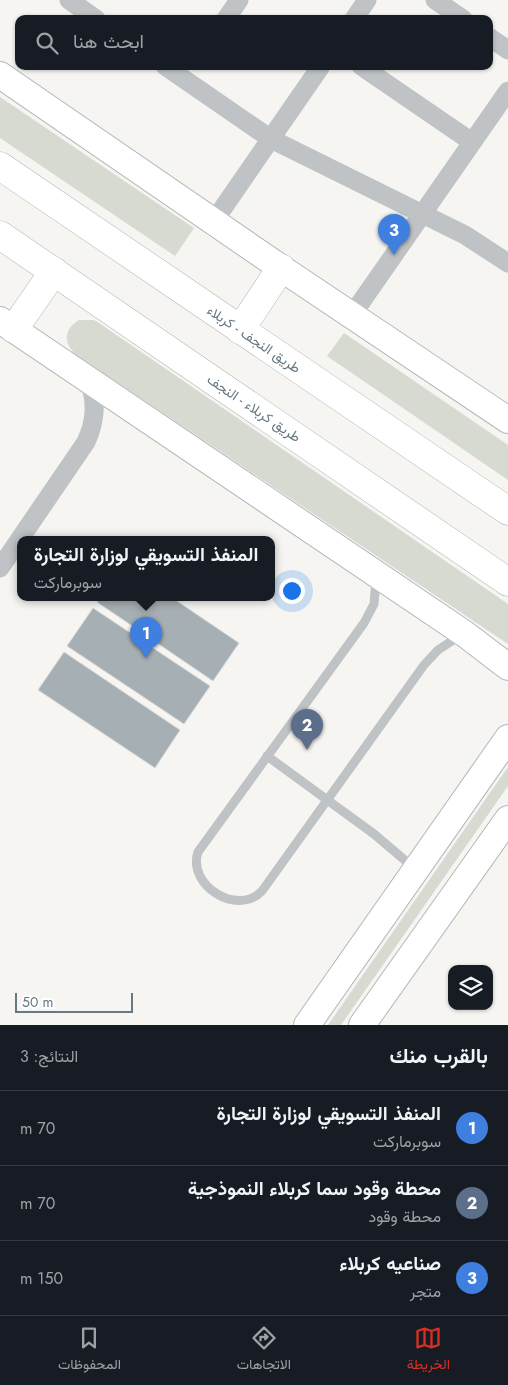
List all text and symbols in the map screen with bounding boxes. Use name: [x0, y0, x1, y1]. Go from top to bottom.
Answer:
search box: [15, 15, 493, 70]
text: ابحث هنا: [73, 28, 144, 55]
icon: search: [33, 29, 61, 57]
pin: 3: [378, 214, 410, 255]
street label: طريق النجف - كربلاء: [203, 300, 305, 378]
street label: طريق كربلاء - النجف: [203, 369, 305, 447]
popup: [17, 536, 275, 601]
text: المنفذ التسويقي لوزارة التجارة: [34, 541, 258, 568]
text: سوبرماركت: [34, 571, 102, 594]
your location: [279, 578, 305, 604]
pin: 1: [130, 617, 162, 658]
pin: 2: [291, 709, 323, 750]
map controls: [448, 965, 493, 1010]
button: layers: [448, 965, 493, 1010]
scale bar: [15, 990, 132, 1013]
text: 50 m: [22, 992, 53, 1012]
text: بالقرب منك: [389, 1041, 488, 1071]
text: النتائج: 3: [20, 1045, 78, 1068]
text: المنفذ التسويقي لوزارة التجارة: [216, 1100, 441, 1127]
text: 70 m: [20, 1117, 55, 1140]
text: 1: [468, 1117, 476, 1140]
text: سوبرماركت: [373, 1130, 441, 1153]
text: محطة وقود سما كربلاء النموذجية: [188, 1175, 441, 1202]
text: 70 m: [20, 1192, 55, 1215]
text: 2: [467, 1192, 477, 1215]
text: محطة وقود: [368, 1205, 441, 1228]
text: صناعيه كربلاء: [339, 1250, 441, 1277]
text: 150 m: [20, 1267, 63, 1290]
text: 3: [467, 1267, 477, 1290]
text: متجر: [410, 1280, 441, 1303]
tab: المحفوظات: [58, 1324, 121, 1377]
tab: الاتجاهات: [237, 1324, 291, 1377]
tab: الخريطة: [407, 1324, 450, 1377]

